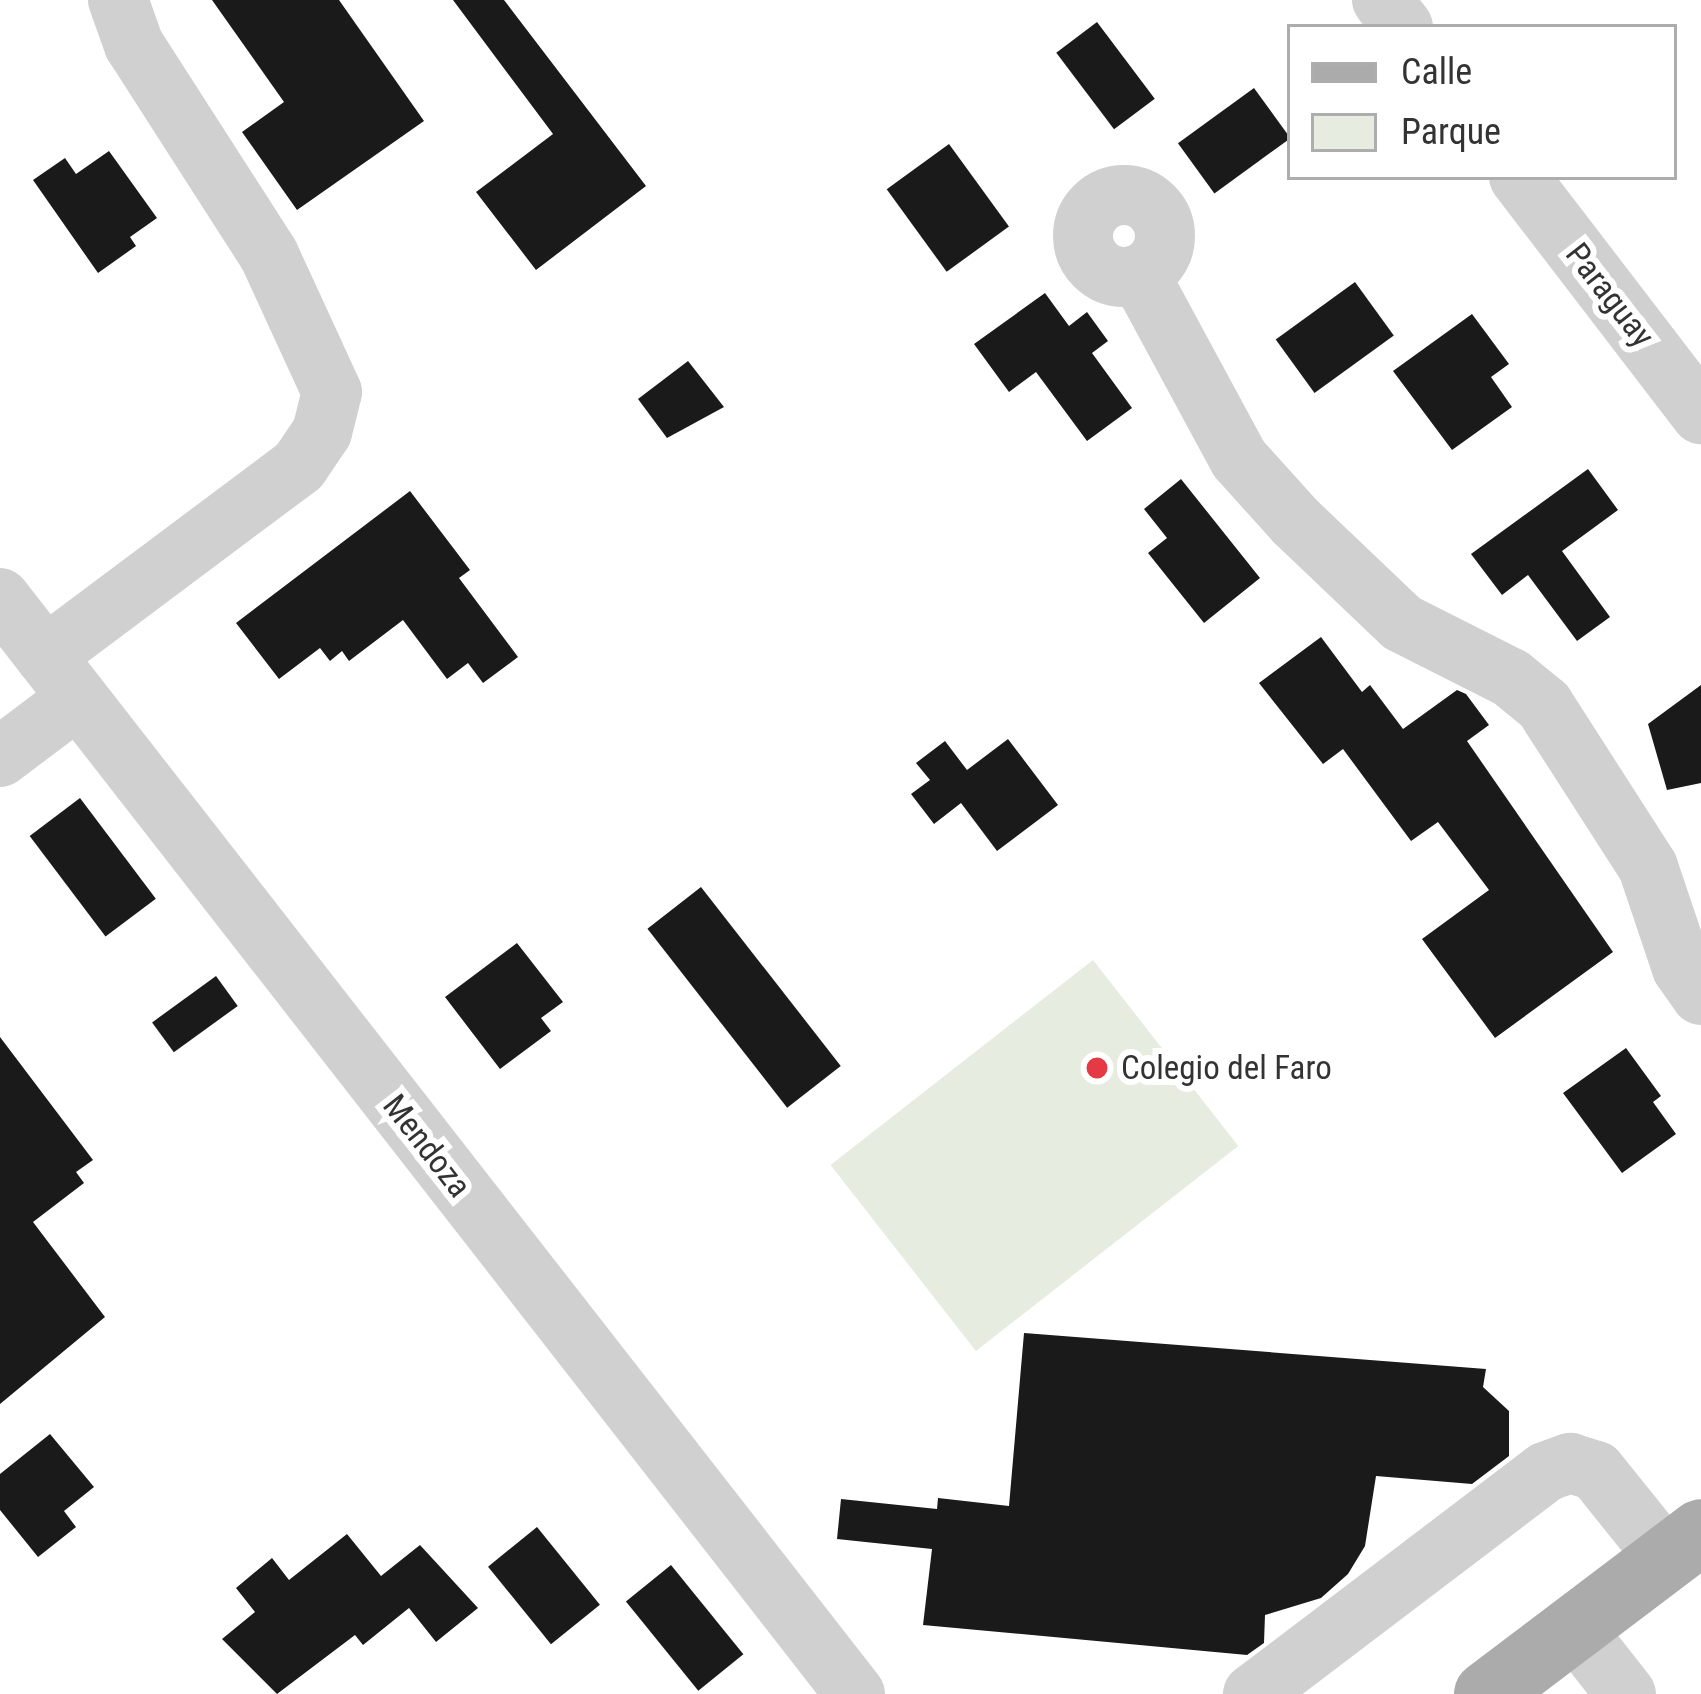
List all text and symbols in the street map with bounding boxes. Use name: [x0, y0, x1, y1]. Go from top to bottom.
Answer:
legend: [1287, 24, 1677, 180]
text: Calle: [1401, 51, 1472, 93]
text: Parque: [1401, 111, 1501, 153]
street label: Paraguay: [1557, 235, 1663, 355]
place label: Colegio del Faro: [1121, 1048, 1332, 1088]
marker: Colegio del Faro: [1084, 1055, 1110, 1081]
street label: Mendoza: [375, 1087, 479, 1205]

